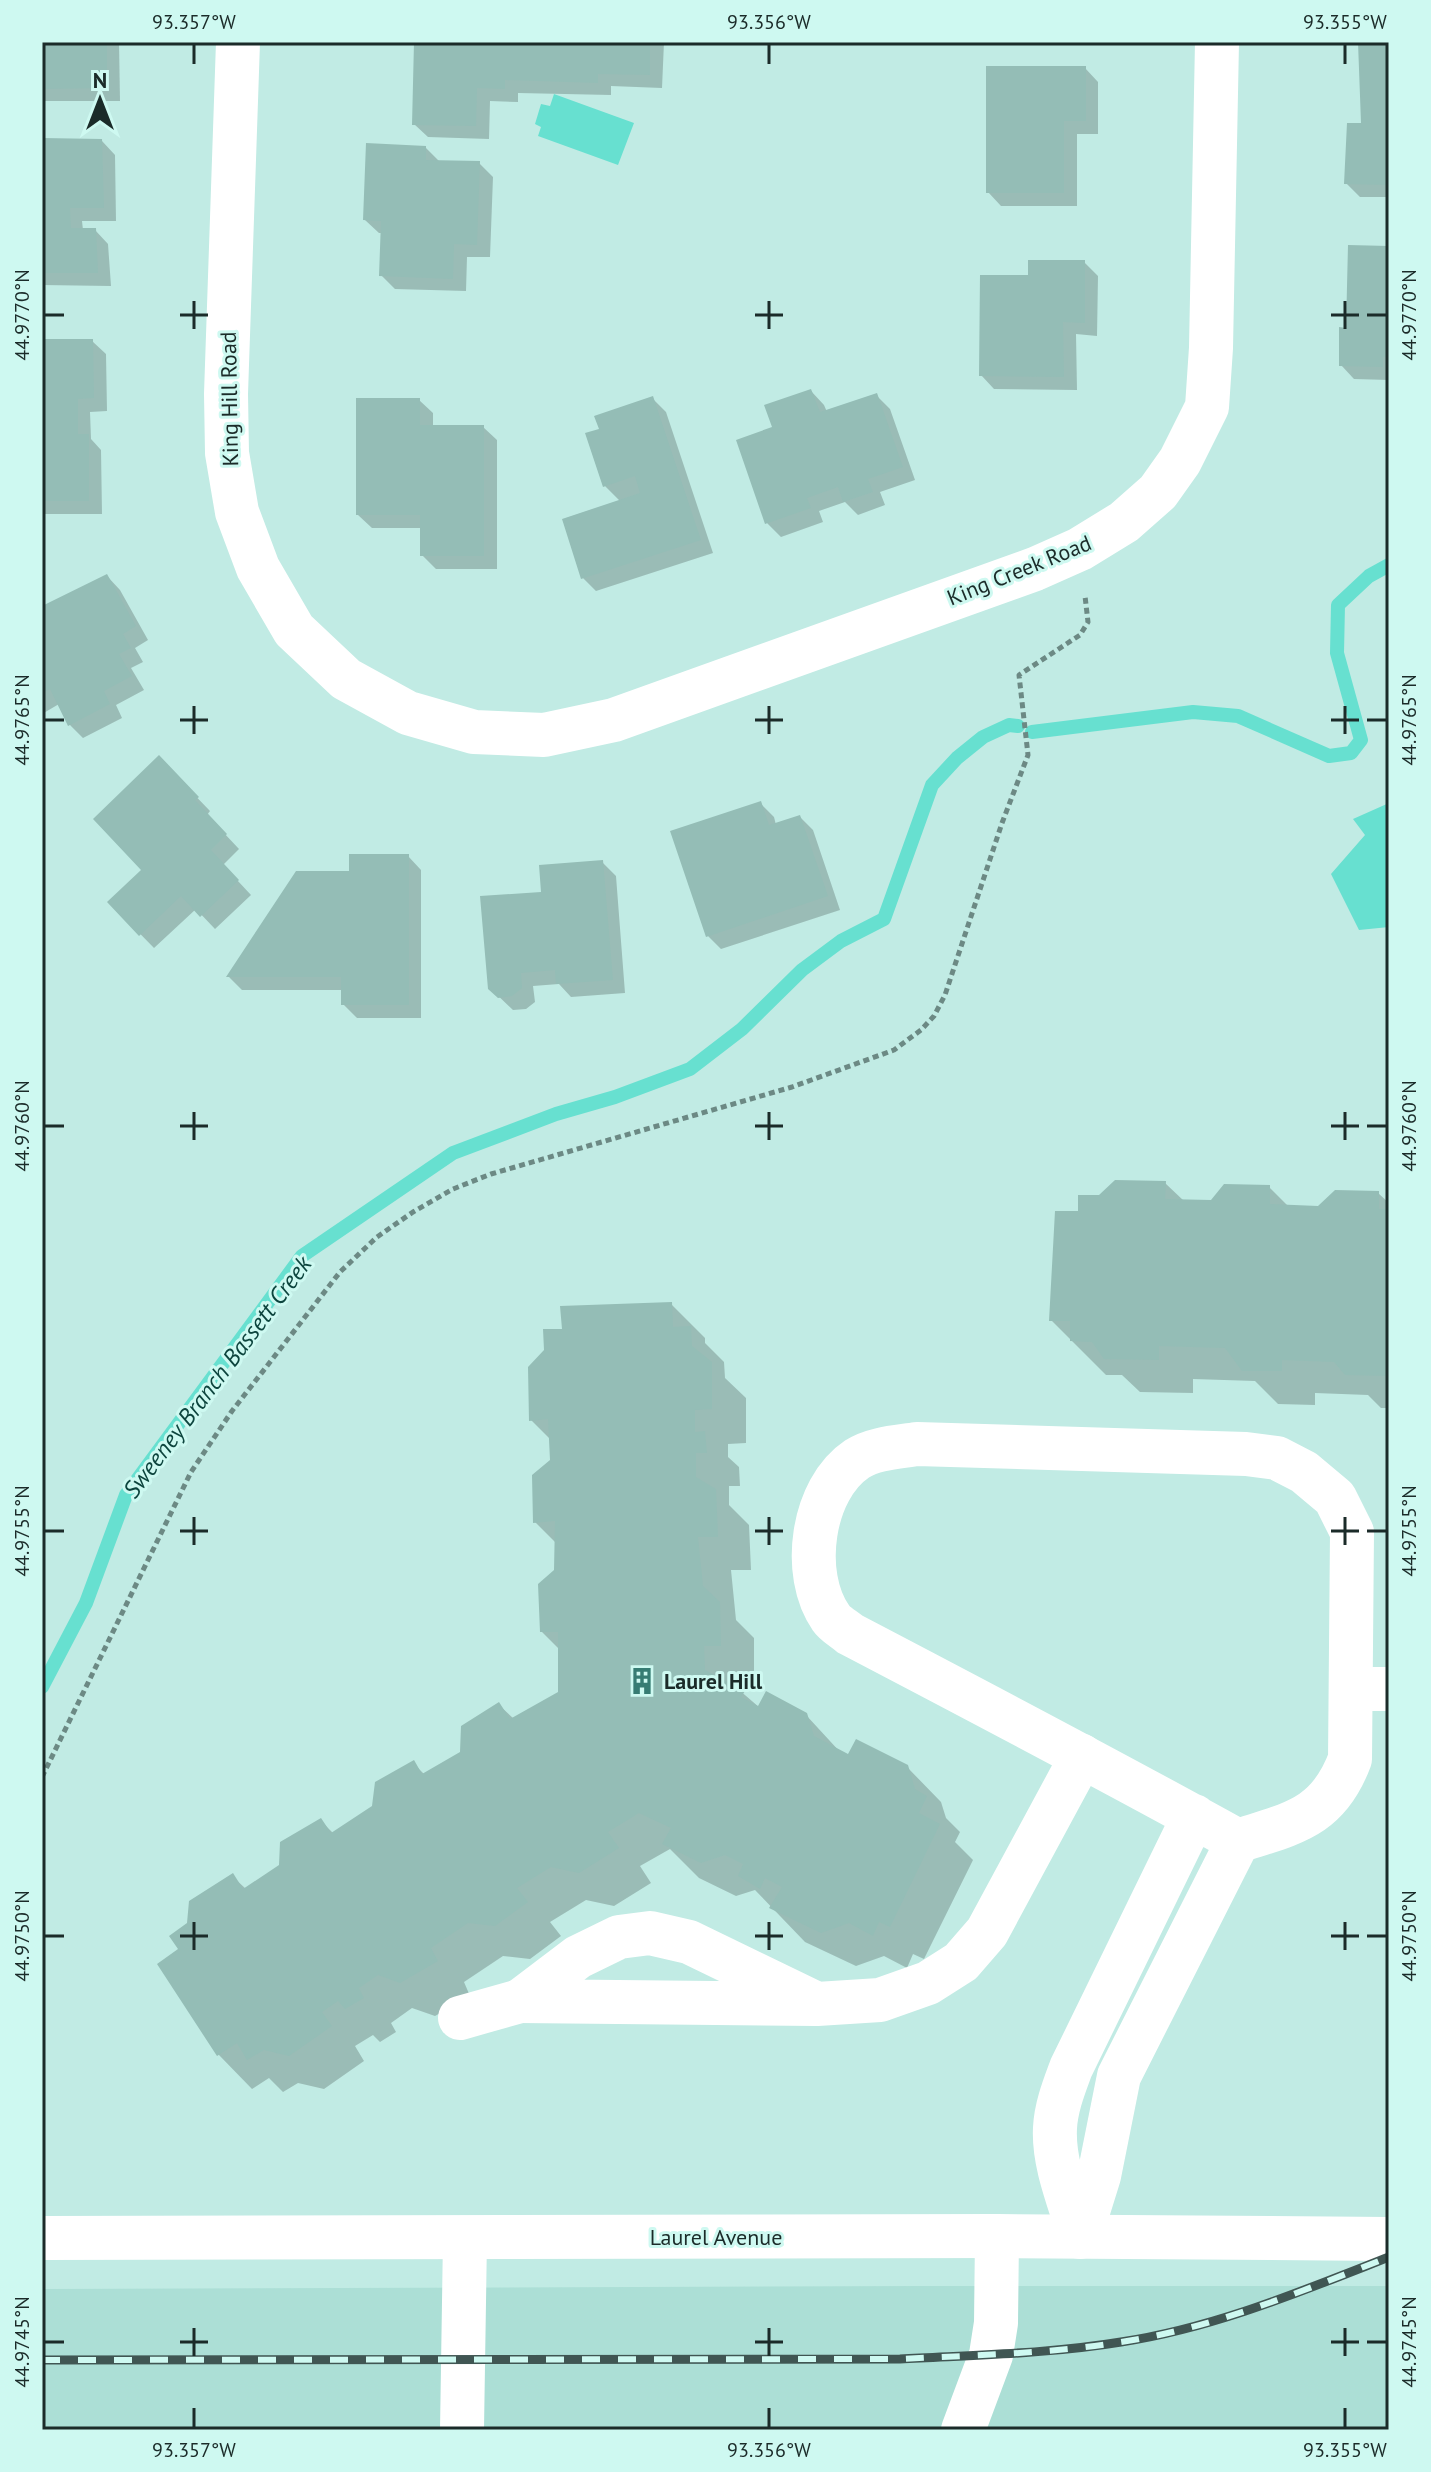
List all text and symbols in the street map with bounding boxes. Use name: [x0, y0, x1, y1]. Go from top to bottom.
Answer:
text: 93.357°W: [152, 9, 236, 35]
text: 93.356°W: [727, 9, 811, 35]
text: 93.355°W: [1303, 9, 1387, 35]
north arrow: [60, 60, 140, 140]
text: N: [93, 66, 107, 94]
text: 44.9770°N: [9, 269, 35, 361]
text: 44.9770°N: [1396, 269, 1422, 361]
street label: King Hill Road: [214, 331, 244, 467]
street label: King Creek Road: [943, 528, 1095, 612]
text: 44.9765°N: [9, 674, 35, 766]
text: 44.9765°N: [1396, 674, 1422, 766]
text: 44.9760°N: [9, 1080, 35, 1172]
text: 44.9760°N: [1396, 1080, 1422, 1172]
water label: Sweeney Branch Bassett Creek: [116, 1249, 319, 1504]
text: 44.9755°N: [9, 1485, 35, 1577]
text: 44.9755°N: [1396, 1485, 1422, 1577]
building icon: Laurel Hill: [627, 1666, 657, 1696]
place label: Laurel Hill: [664, 1667, 763, 1695]
text: 44.9750°N: [9, 1890, 35, 1982]
text: 44.9750°N: [1396, 1890, 1422, 1982]
street label: Laurel Avenue: [650, 2223, 782, 2251]
text: 44.9745°N: [9, 2296, 35, 2388]
text: 44.9745°N: [1396, 2296, 1422, 2388]
text: 93.357°W: [152, 2437, 236, 2463]
text: 93.356°W: [727, 2437, 811, 2463]
text: 93.355°W: [1303, 2437, 1387, 2463]

